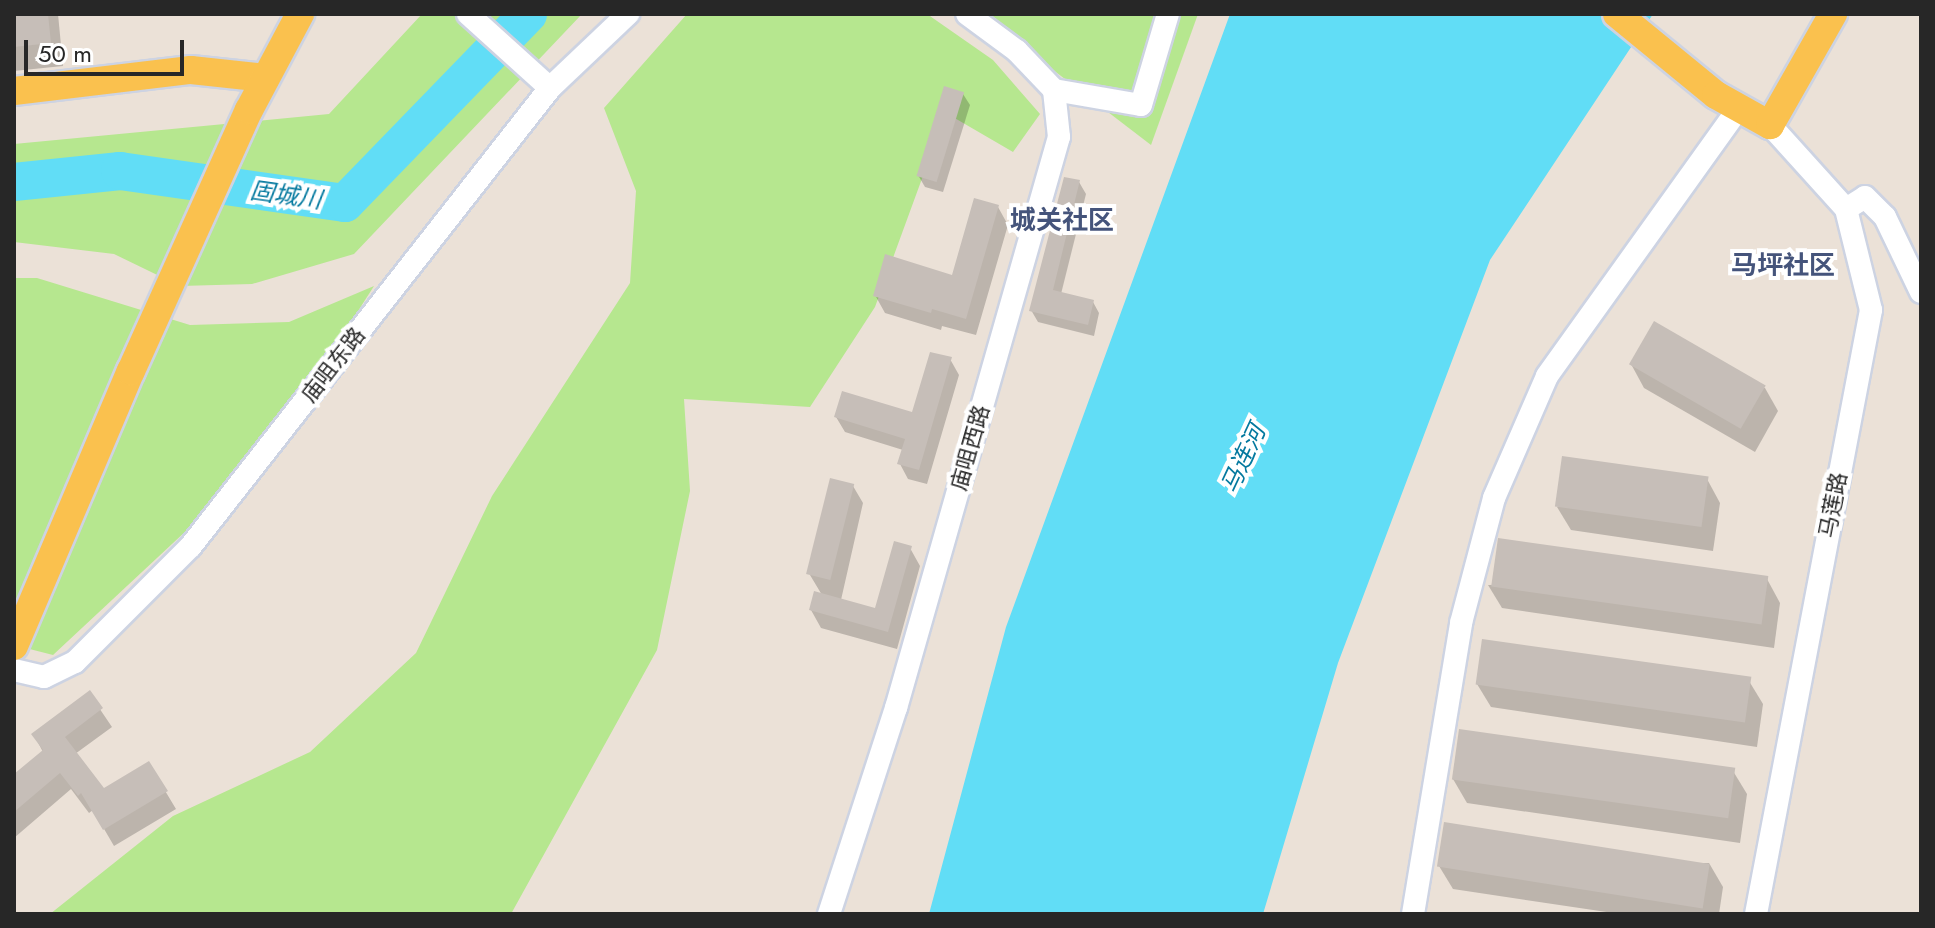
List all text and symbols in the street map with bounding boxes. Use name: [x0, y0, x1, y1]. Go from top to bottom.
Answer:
scale bar: [28, 24, 188, 74]
text: 50 m: [38, 36, 92, 71]
water label: 固城川: [248, 176, 324, 214]
district label: 城关社区: [1010, 205, 1114, 237]
district label: 马坪社区: [1731, 250, 1835, 282]
street label: 庙咀东路: [296, 322, 370, 408]
street label: 庙咀西路: [945, 402, 995, 494]
water label: 马连河: [1215, 420, 1271, 498]
street label: 马莲路: [1814, 470, 1852, 540]

